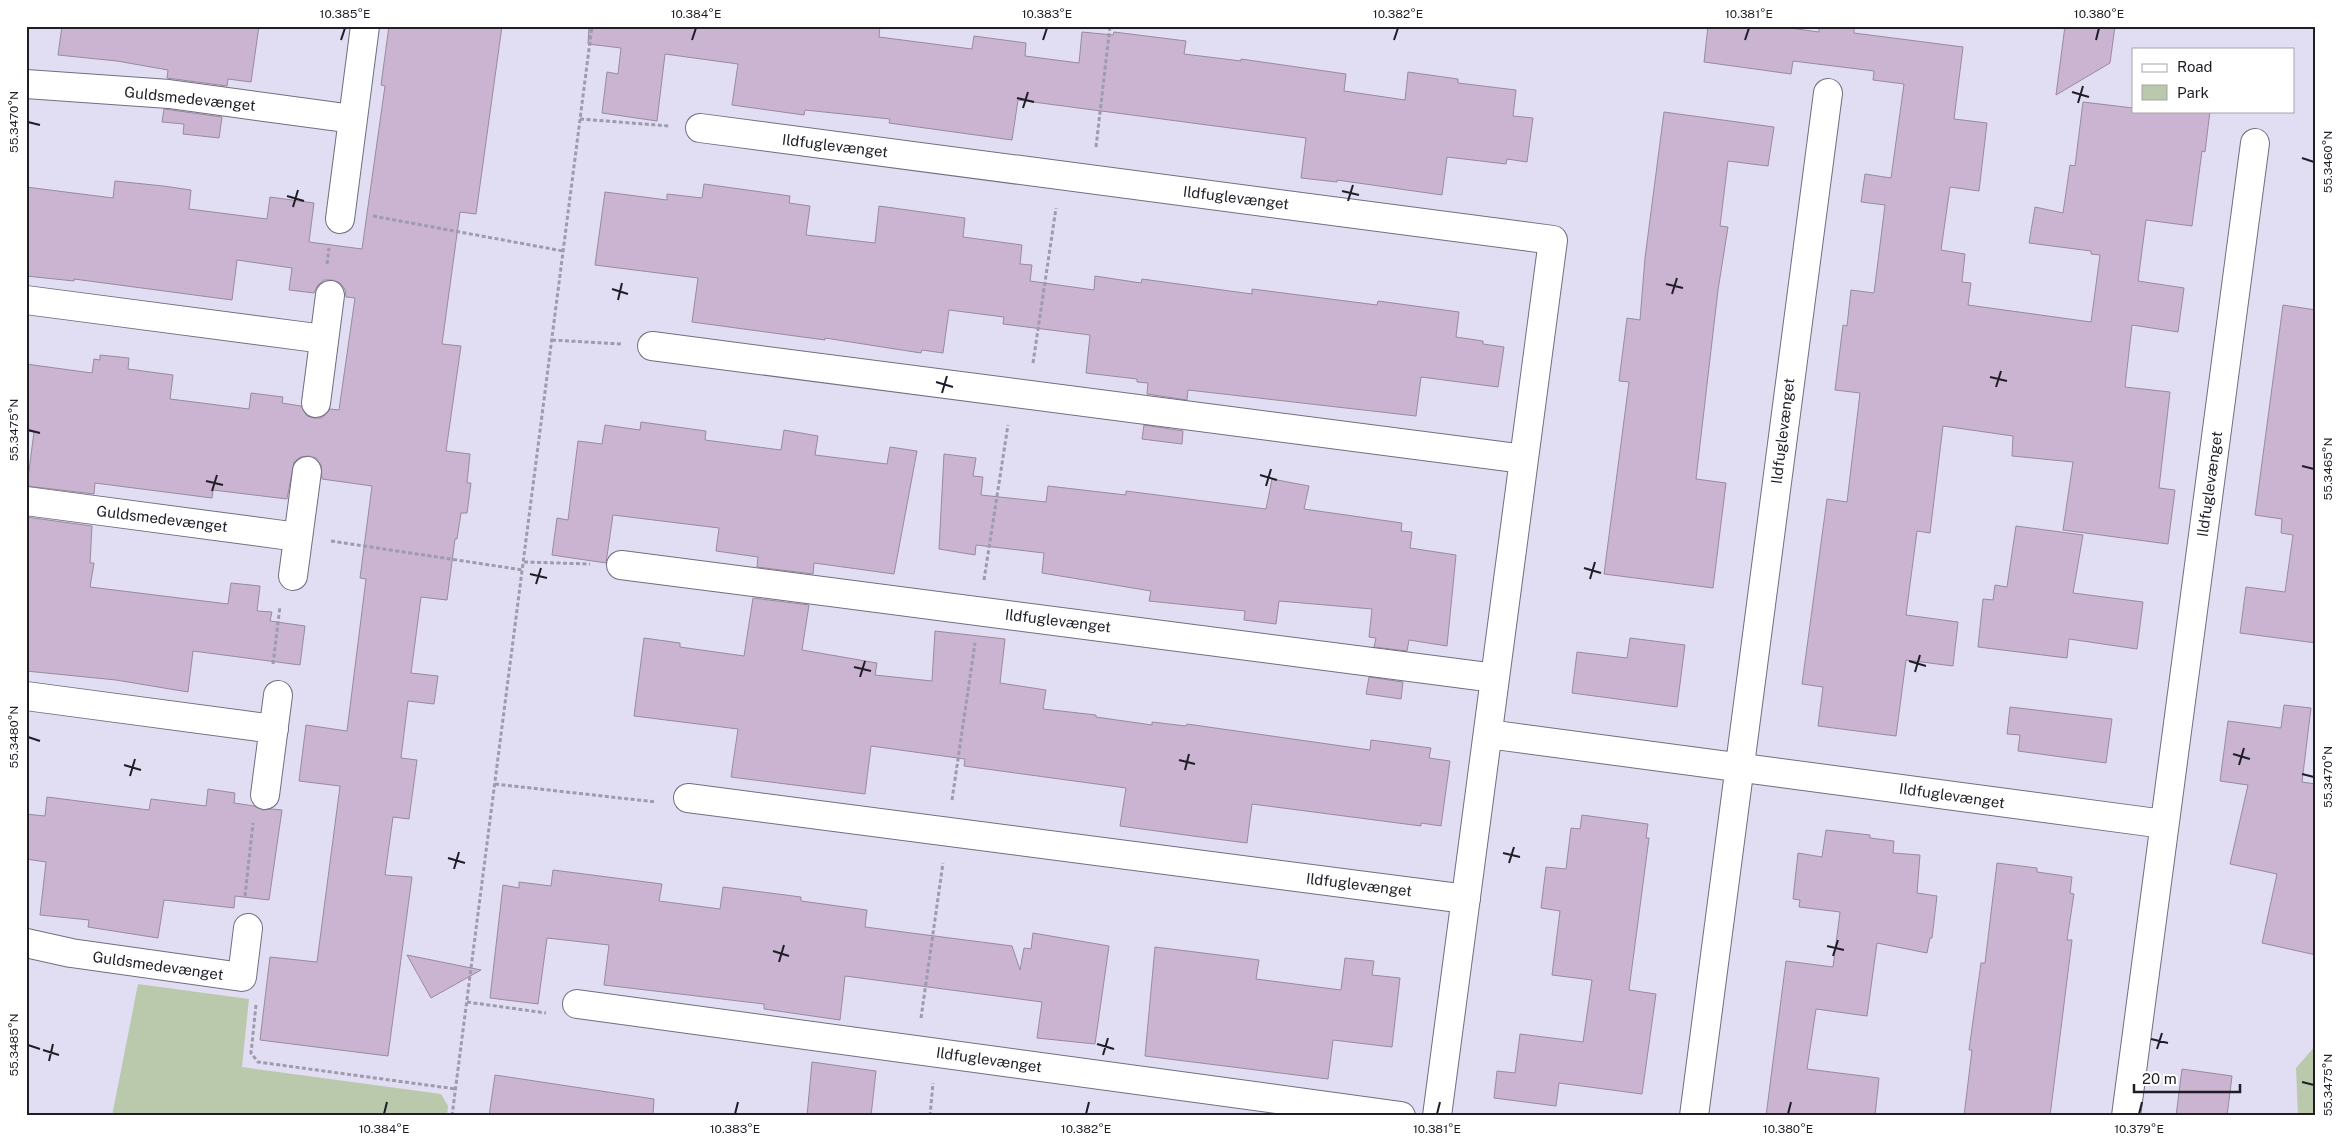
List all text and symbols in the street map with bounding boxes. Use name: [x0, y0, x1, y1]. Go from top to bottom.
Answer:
text: 10.385°E: [320, 7, 370, 21]
text: 10.384°E: [671, 7, 721, 21]
text: 10.383°E: [1022, 7, 1072, 21]
text: 10.382°E: [1373, 7, 1423, 21]
text: 10.381°E: [1725, 7, 1773, 21]
text: 10.380°E: [2074, 7, 2124, 21]
legend: [2132, 48, 2294, 112]
text: Road: [2177, 58, 2213, 75]
street label: Guldsmedevænget: [123, 83, 257, 114]
text: Park: [2177, 84, 2209, 101]
text: 55.3470°N: [7, 91, 21, 153]
street label: Ildfuglevænget: [781, 131, 889, 160]
text: 55.3460°N: [2321, 131, 2335, 193]
street label: Ildfuglevænget: [1182, 183, 1290, 212]
street label: Ildfuglevænget: [1768, 377, 1797, 485]
text: 55.3475°N: [7, 399, 21, 461]
street label: Ildfuglevænget: [2194, 430, 2225, 538]
text: 55.3465°N: [2321, 438, 2335, 500]
street label: Guldsmedevænget: [95, 502, 229, 535]
street label: Ildfuglevænget: [1004, 606, 1112, 635]
text: 55.3480°N: [7, 706, 21, 768]
text: 55.3470°N: [2321, 746, 2335, 808]
street label: Ildfuglevænget: [1898, 780, 2006, 811]
street label: Ildfuglevænget: [1305, 870, 1413, 899]
street label: Guldsmedevænget: [91, 948, 225, 983]
text: 55.3485°N: [7, 1013, 21, 1077]
street label: Ildfuglevænget: [935, 1044, 1043, 1075]
text: 55.3475°N: [2321, 1054, 2335, 1116]
scale bar: [2134, 1062, 2241, 1094]
text: 20 m: [2142, 1070, 2177, 1087]
text: 10.384°E: [359, 1122, 409, 1136]
text: 10.383°E: [710, 1122, 760, 1136]
text: 10.382°E: [1061, 1122, 1111, 1136]
text: 10.381°E: [1413, 1122, 1461, 1136]
text: 10.380°E: [1763, 1122, 1813, 1136]
text: 10.379°E: [2114, 1122, 2164, 1136]

